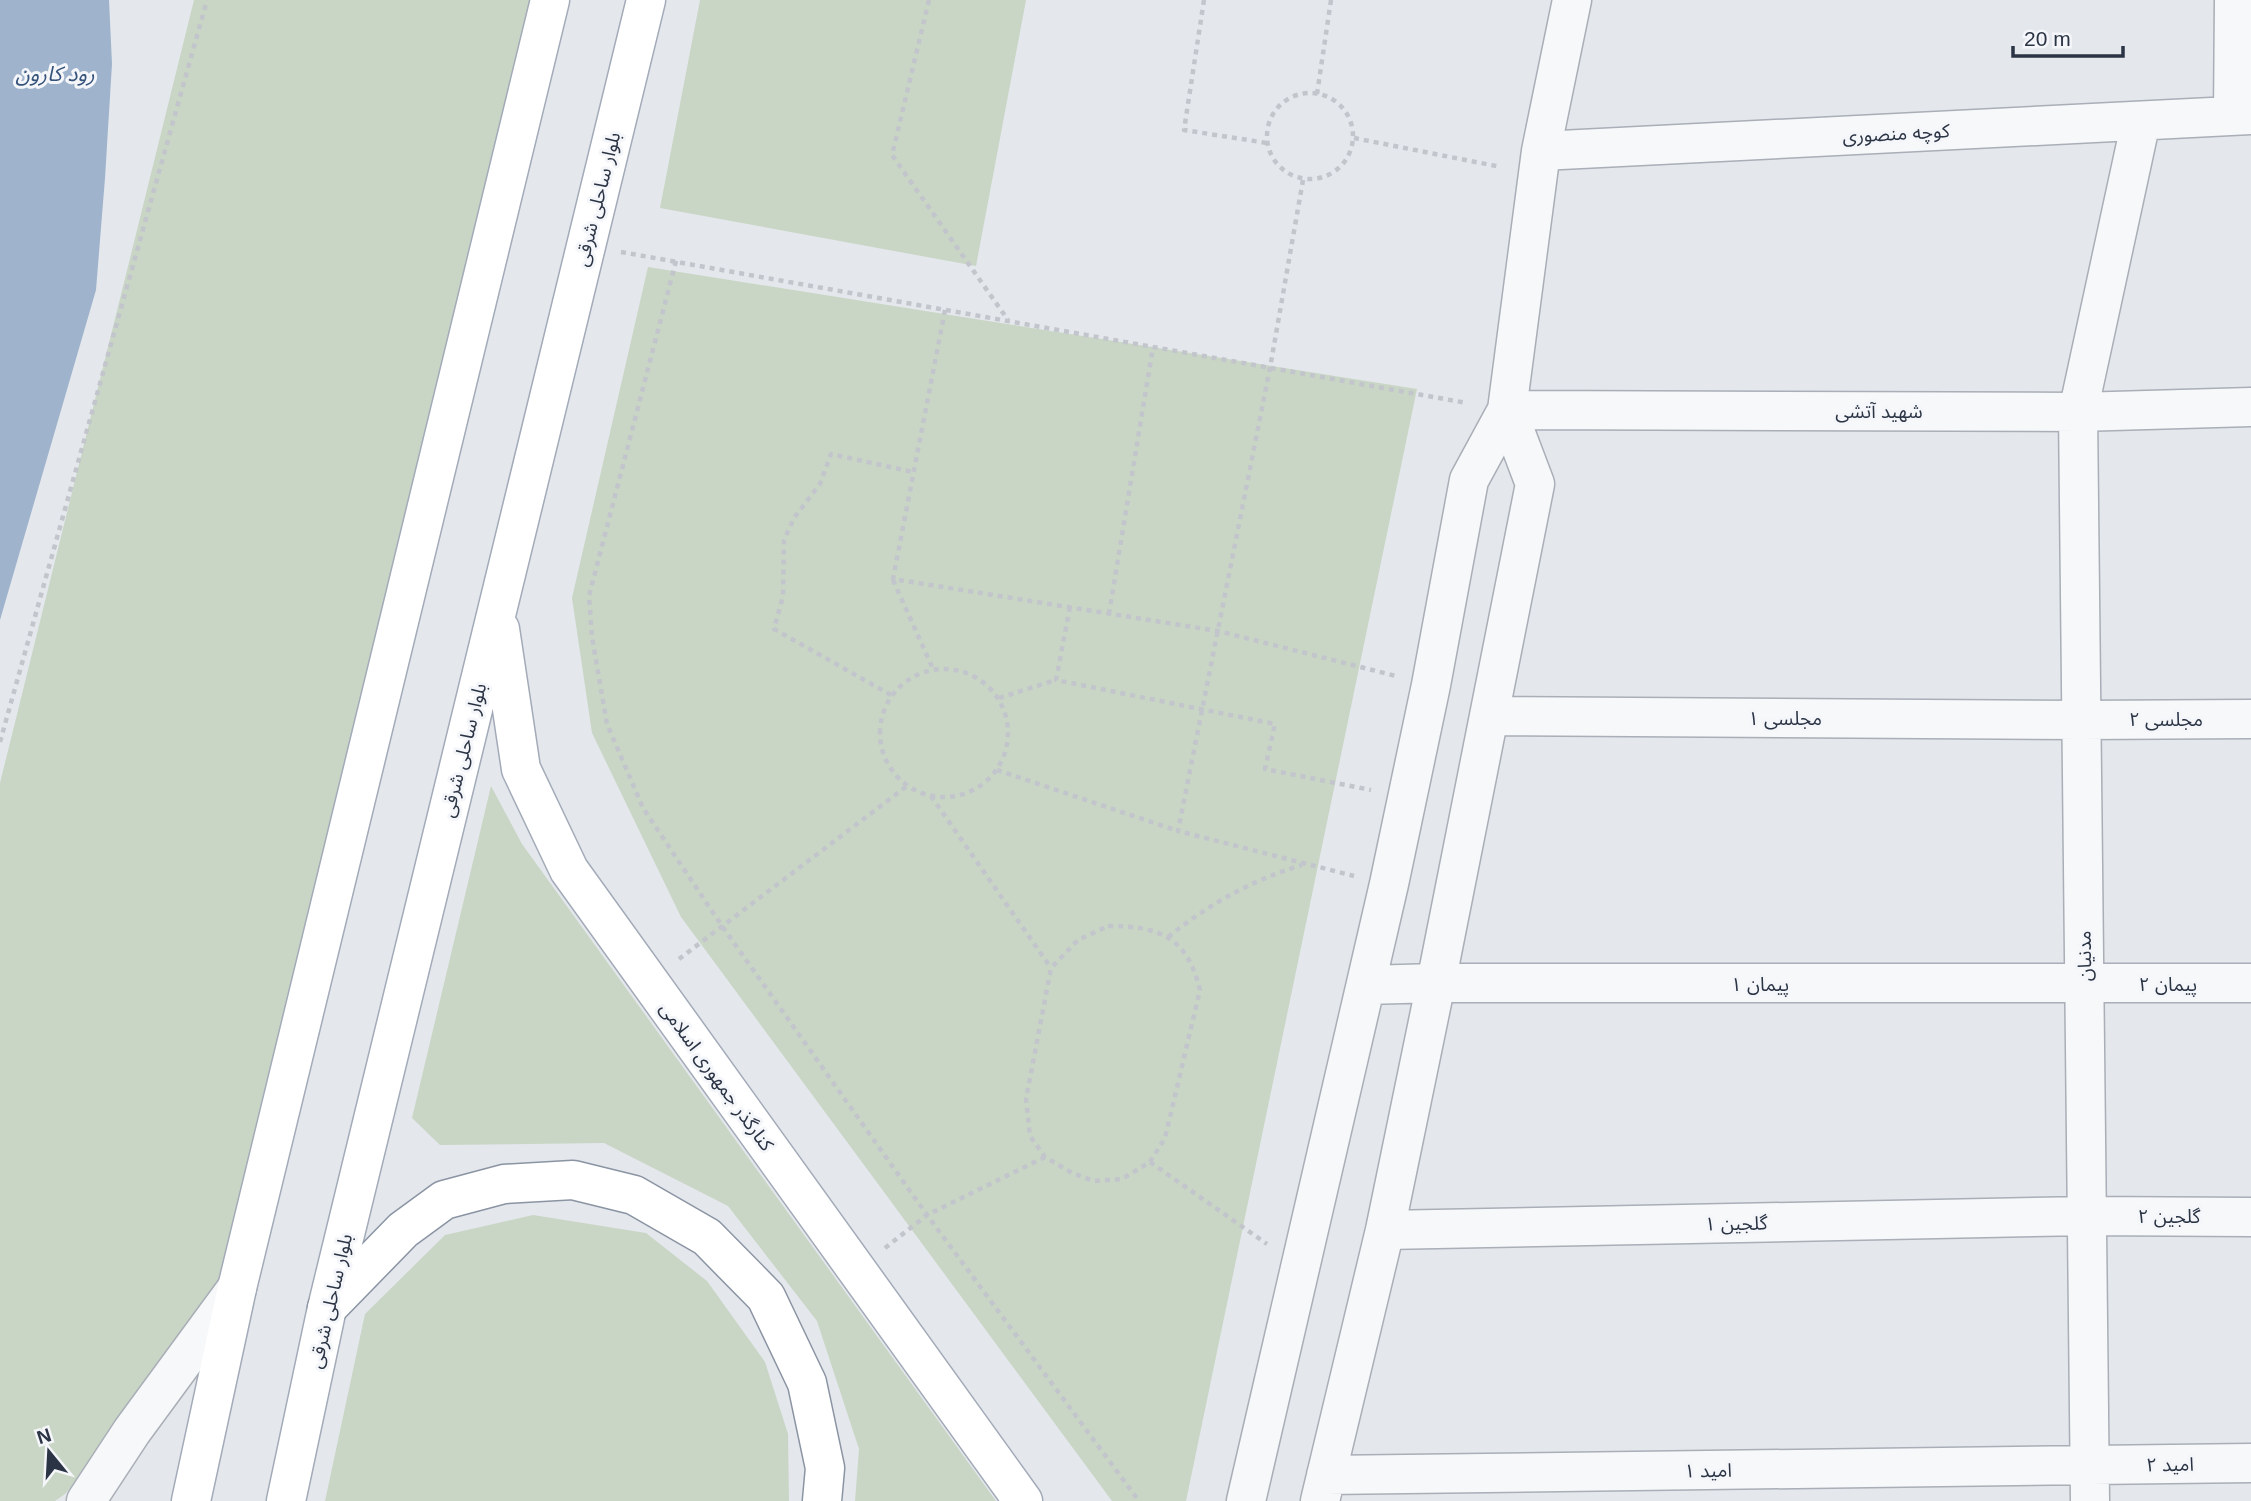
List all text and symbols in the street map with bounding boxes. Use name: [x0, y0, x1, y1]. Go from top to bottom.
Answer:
scale bar: [2013, 14, 2123, 58]
text: 20 m: [2024, 27, 2071, 50]
water label: رود کارون: [15, 62, 95, 86]
street label: کوچه منصوری: [1842, 120, 1951, 149]
street label: بلوار ساحلی شرقی: [571, 130, 625, 269]
street label: شهید آتشی: [1835, 401, 1923, 423]
street label: بلوار ساحلی شرقی: [437, 681, 491, 820]
street label: مجلسی ۱: [1748, 708, 1822, 730]
street label: مجلسی ۲: [2129, 709, 2203, 731]
street label: مدنیان: [2074, 930, 2096, 982]
street label: پیمان ۱: [1731, 974, 1789, 997]
street label: پیمان ۲: [2139, 974, 2197, 997]
street label: کنارگذر جمهوری اسلامی: [655, 998, 778, 1156]
street label: گلجین ۲: [2138, 1206, 2202, 1228]
street label: گلجین ۱: [1704, 1212, 1769, 1236]
street label: بلوار ساحلی شرقی: [305, 1232, 357, 1371]
north arrow: [14, 1417, 84, 1487]
text: N: [34, 1424, 54, 1448]
street label: امید ۲: [2146, 1454, 2194, 1476]
street label: امید ۱: [1684, 1460, 1732, 1482]

